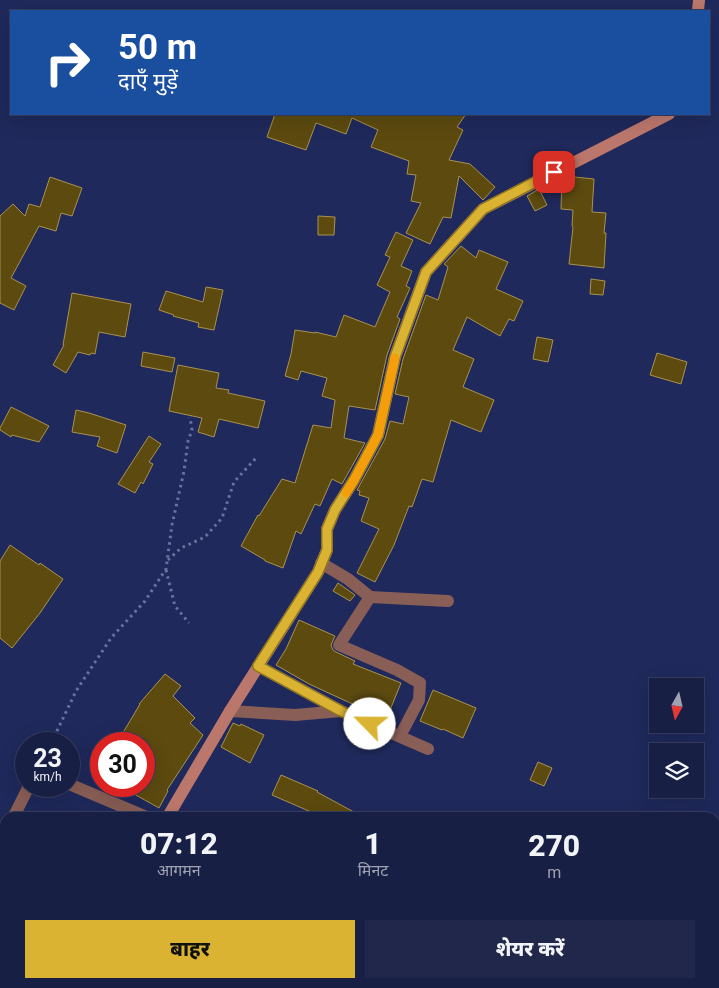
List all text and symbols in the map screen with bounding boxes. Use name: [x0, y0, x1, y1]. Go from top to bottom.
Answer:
text: 50 m: [118, 27, 197, 68]
icon: right: [35, 30, 100, 95]
text: दाएँ मुड़ें: [118, 69, 178, 94]
pin: [533, 151, 575, 193]
icon: arrive: [540, 158, 568, 186]
north arrow: [649, 678, 704, 732]
map controls: [649, 678, 704, 798]
position arrow: [343, 697, 395, 749]
speed limit sign: 30: [90, 732, 155, 797]
button: layers: [649, 743, 704, 798]
text: 23: [33, 744, 62, 773]
text: km/h: [33, 770, 62, 784]
text: 07:12: [140, 826, 218, 861]
text: 1: [364, 826, 382, 861]
text: 270: [528, 828, 580, 863]
text: आगमन: [157, 861, 201, 880]
text: मिनट: [358, 861, 388, 880]
text: m: [547, 863, 561, 882]
button: बाहर: [25, 920, 355, 978]
button: शेयर करें: [365, 920, 695, 978]

